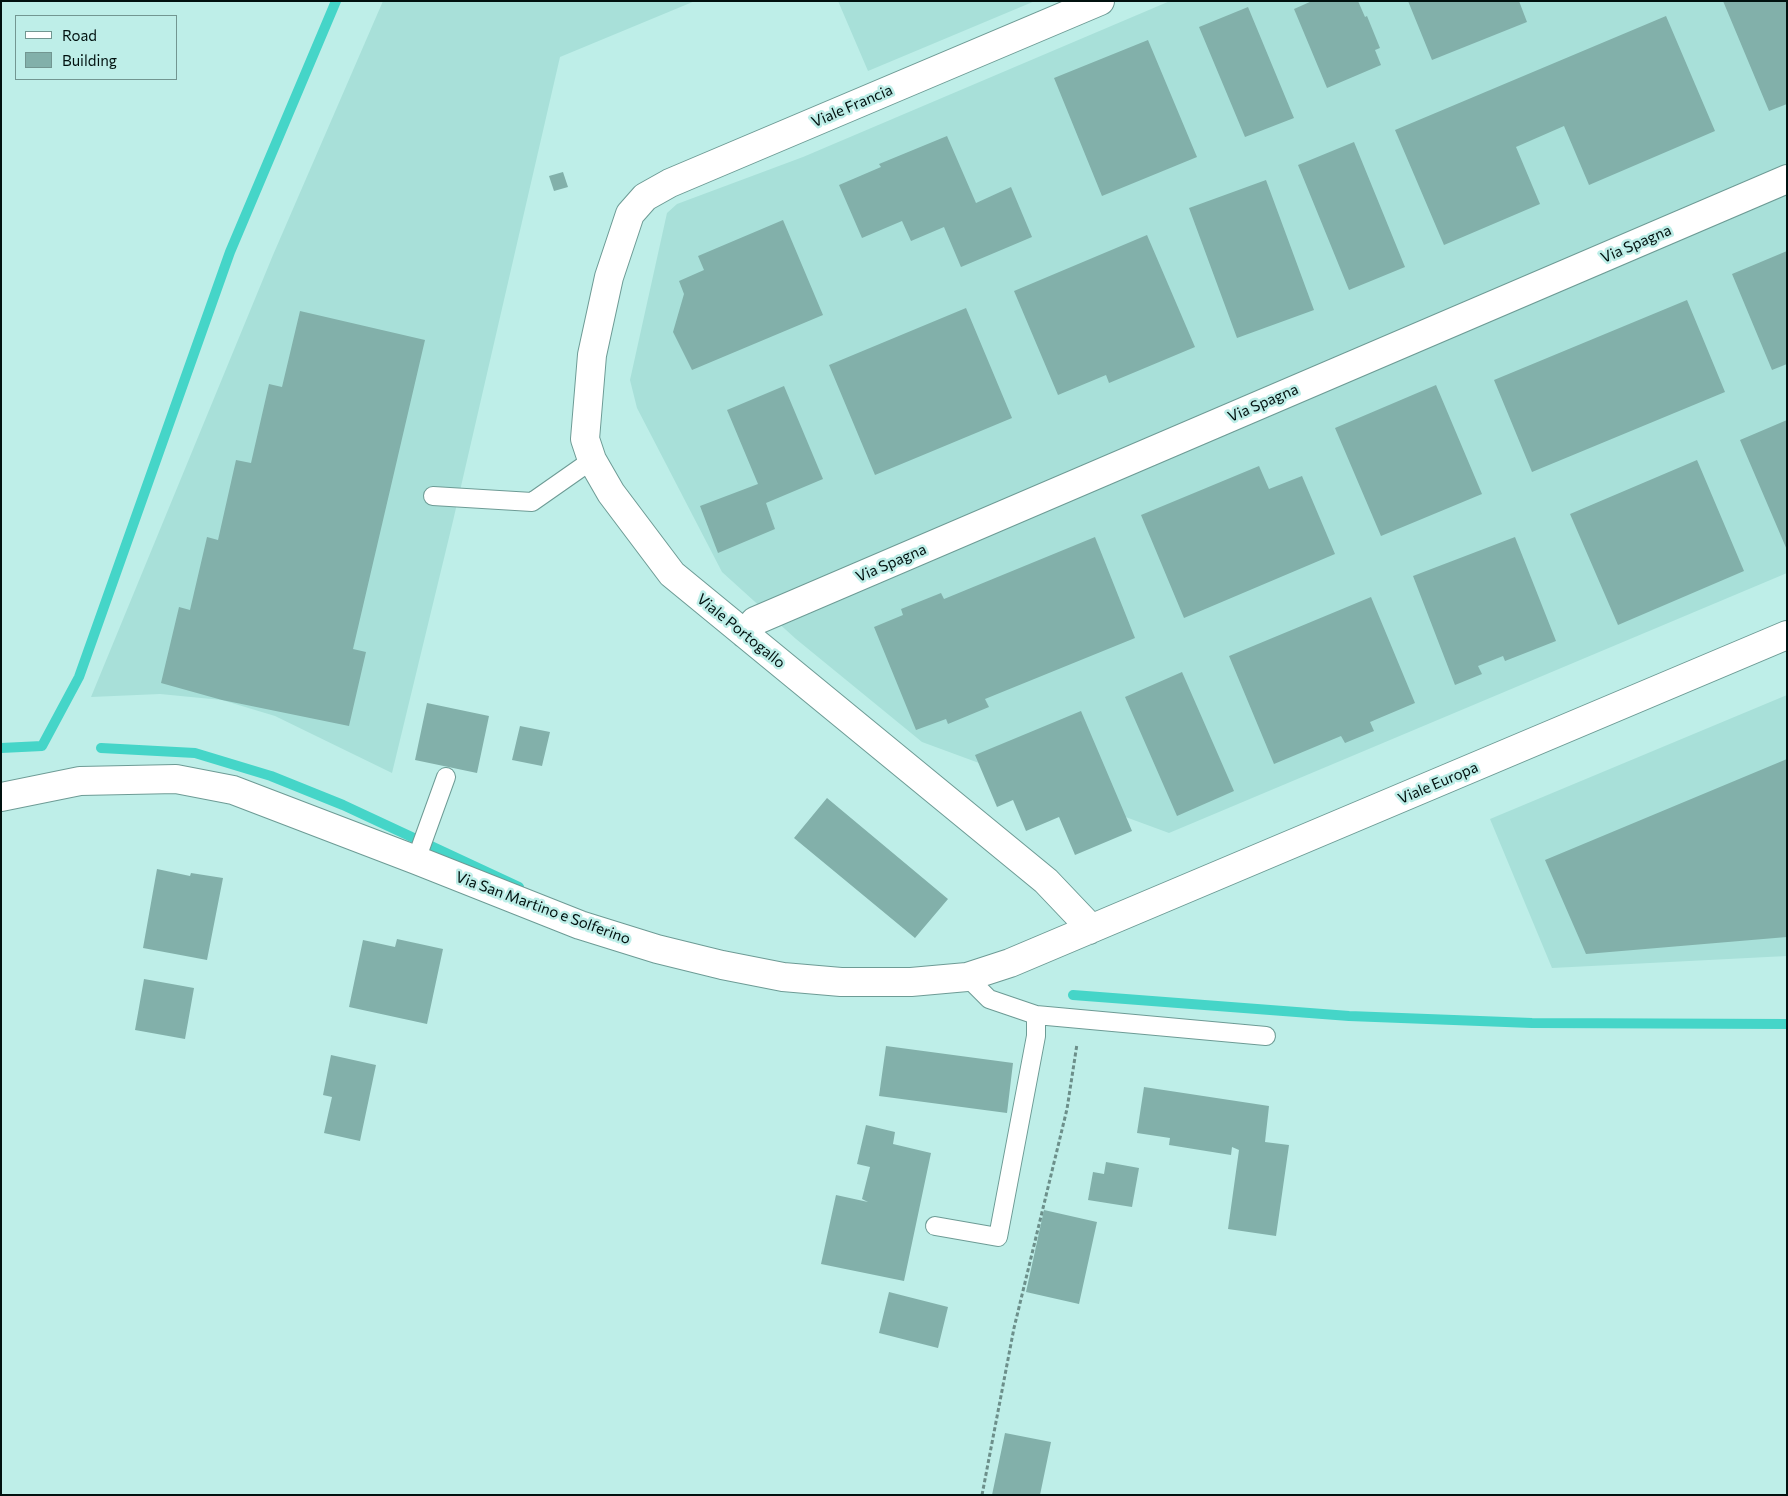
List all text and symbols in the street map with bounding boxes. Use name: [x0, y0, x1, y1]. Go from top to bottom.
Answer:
legend: [15, 15, 178, 80]
text: Road: [62, 26, 97, 44]
text: Building: [62, 51, 117, 69]
street label: Viale Francia: [809, 81, 895, 131]
street label: Via Spagna: [1598, 221, 1674, 267]
street label: Via Spagna: [1225, 380, 1301, 426]
street label: Via Spagna: [853, 540, 929, 586]
street label: Viale Portogallo: [693, 590, 789, 672]
street label: Viale Europa: [1395, 758, 1481, 808]
street label: Via San Martino e Solferino: [453, 868, 633, 948]

